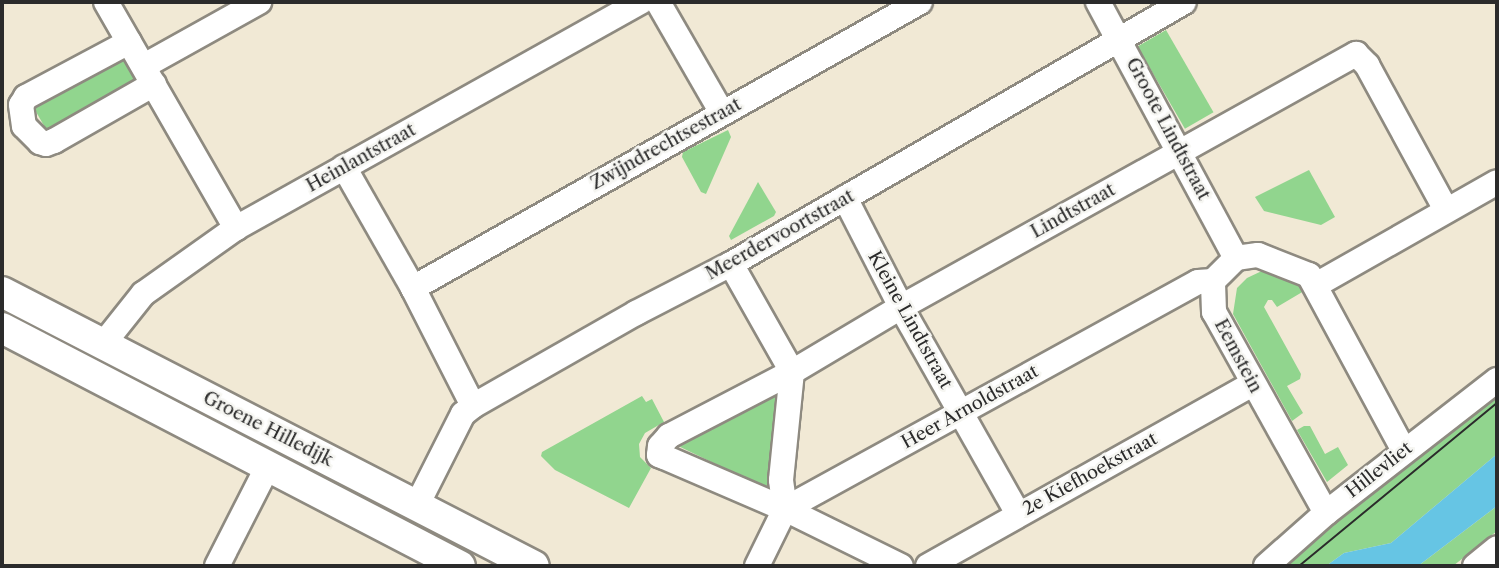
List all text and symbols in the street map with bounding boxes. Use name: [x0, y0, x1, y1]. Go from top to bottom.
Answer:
street label: Groote Lindtstraat: [1121, 54, 1215, 204]
street label: Zwijndrechtsestraat: [587, 94, 745, 194]
street label: Heinlantstraat: [303, 119, 419, 197]
street label: Lindtstraat: [1027, 179, 1119, 243]
street label: Meerdervoortstraat: [702, 185, 858, 285]
street label: Kleine Lindtstraat: [863, 247, 957, 393]
street label: Eemstein: [1210, 316, 1266, 396]
street label: Heer Arnoldstraat: [897, 360, 1043, 454]
street label: Groene Hilledijk: [200, 387, 336, 471]
street label: 2e Kiefhoekstraat: [1019, 428, 1161, 520]
street label: Hillevliet: [1342, 437, 1416, 503]

